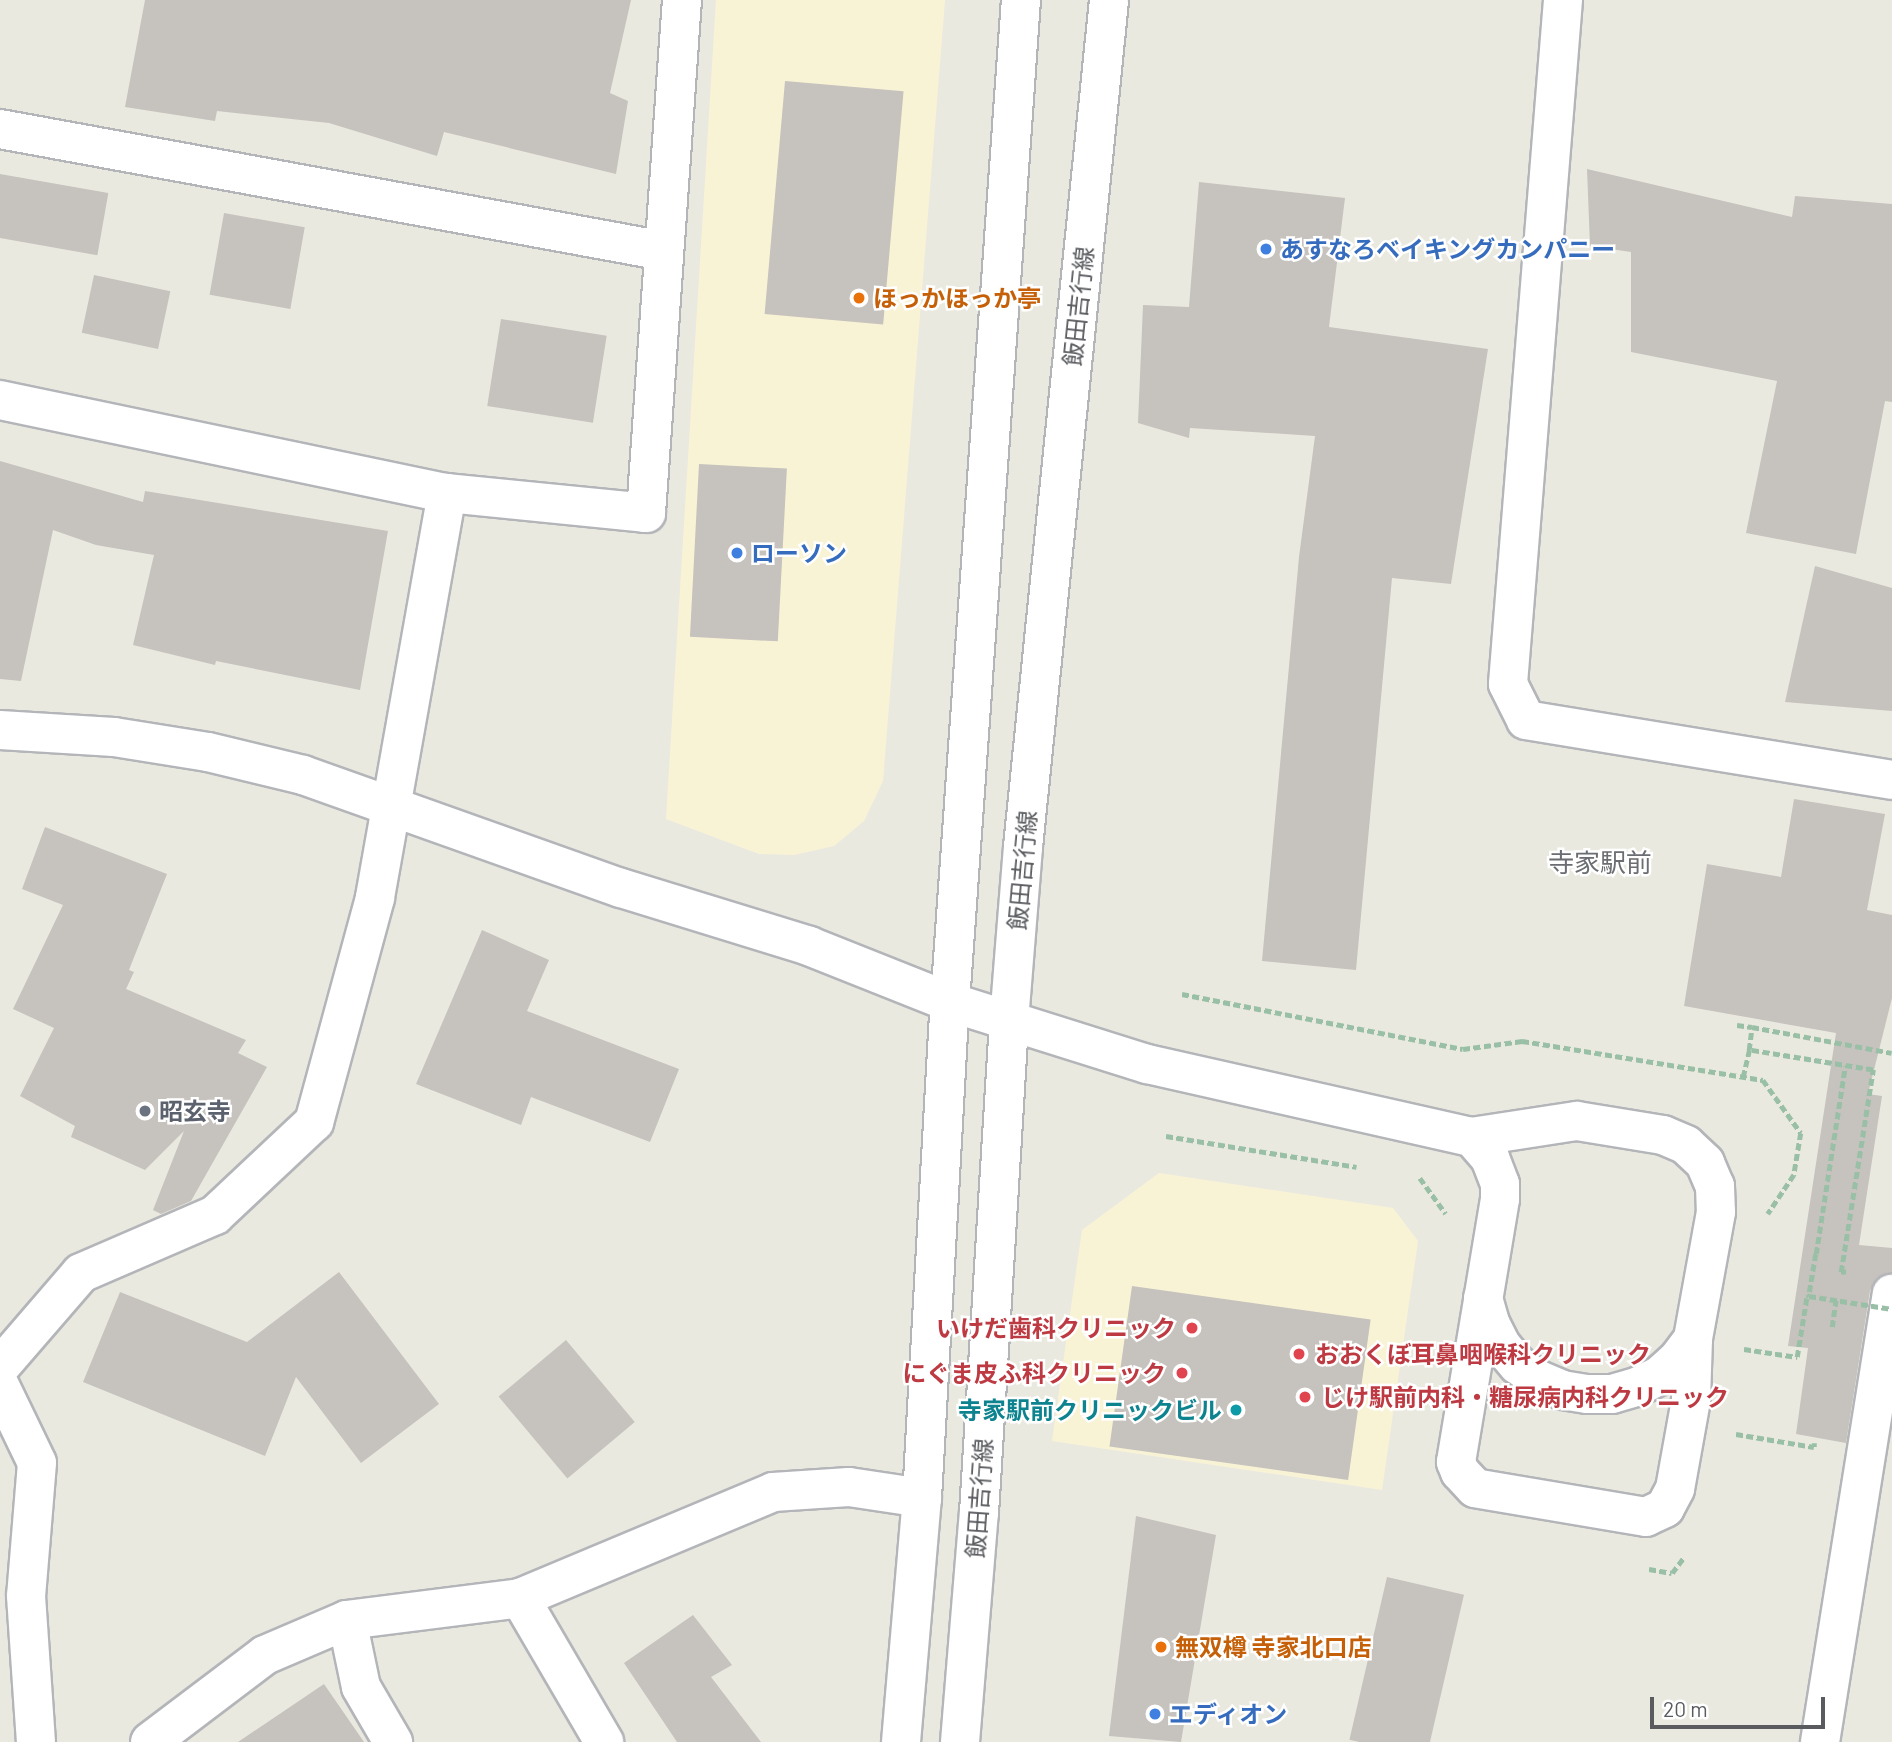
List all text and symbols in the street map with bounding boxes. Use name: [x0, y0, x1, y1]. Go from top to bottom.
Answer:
place label: あすなろベイキングカンパニー: [1280, 235, 1616, 263]
marker: あすなろベイキングカンパニー: [1258, 241, 1274, 257]
street label: 飯田吉行線: [1057, 245, 1099, 367]
place label: ほっかほっか亭: [873, 284, 1041, 312]
marker: ほっかほっか亭: [851, 290, 867, 306]
place label: ローソン: [751, 539, 847, 567]
marker: ローソン: [729, 545, 745, 561]
street label: 飯田吉行線: [1002, 809, 1042, 931]
district label: 寺家駅前: [1548, 846, 1652, 878]
place label: 昭玄寺: [159, 1097, 231, 1125]
marker: 昭玄寺: [137, 1103, 153, 1119]
place label: いけだ歯科クリニック: [936, 1314, 1176, 1342]
marker: いけだ歯科クリニック: [1182, 1318, 1202, 1338]
place label: おおくぼ耳鼻咽喉科クリニック: [1315, 1340, 1651, 1368]
marker: おおくぼ耳鼻咽喉科クリニック: [1289, 1344, 1309, 1364]
place label: にぐま皮ふ科クリニック: [902, 1359, 1166, 1387]
marker: にぐま皮ふ科クリニック: [1172, 1363, 1192, 1383]
place label: じけ駅前内科・糖尿病内科クリニック: [1321, 1383, 1729, 1411]
marker: じけ駅前内科・糖尿病内科クリニック: [1295, 1387, 1315, 1407]
place label: 寺家駅前クリニックビル: [958, 1396, 1222, 1424]
marker: 寺家駅前クリニックビル: [1228, 1402, 1244, 1418]
street label: 飯田吉行線: [960, 1437, 998, 1559]
place label: 無双樽 寺家北口店: [1175, 1633, 1372, 1661]
marker: 無双樽 寺家北口店: [1153, 1639, 1169, 1655]
scale bar: [1654, 1682, 1829, 1726]
text: 20 m: [1663, 1696, 1708, 1721]
place label: エディオン: [1169, 1700, 1289, 1728]
marker: エディオン: [1147, 1706, 1163, 1722]

